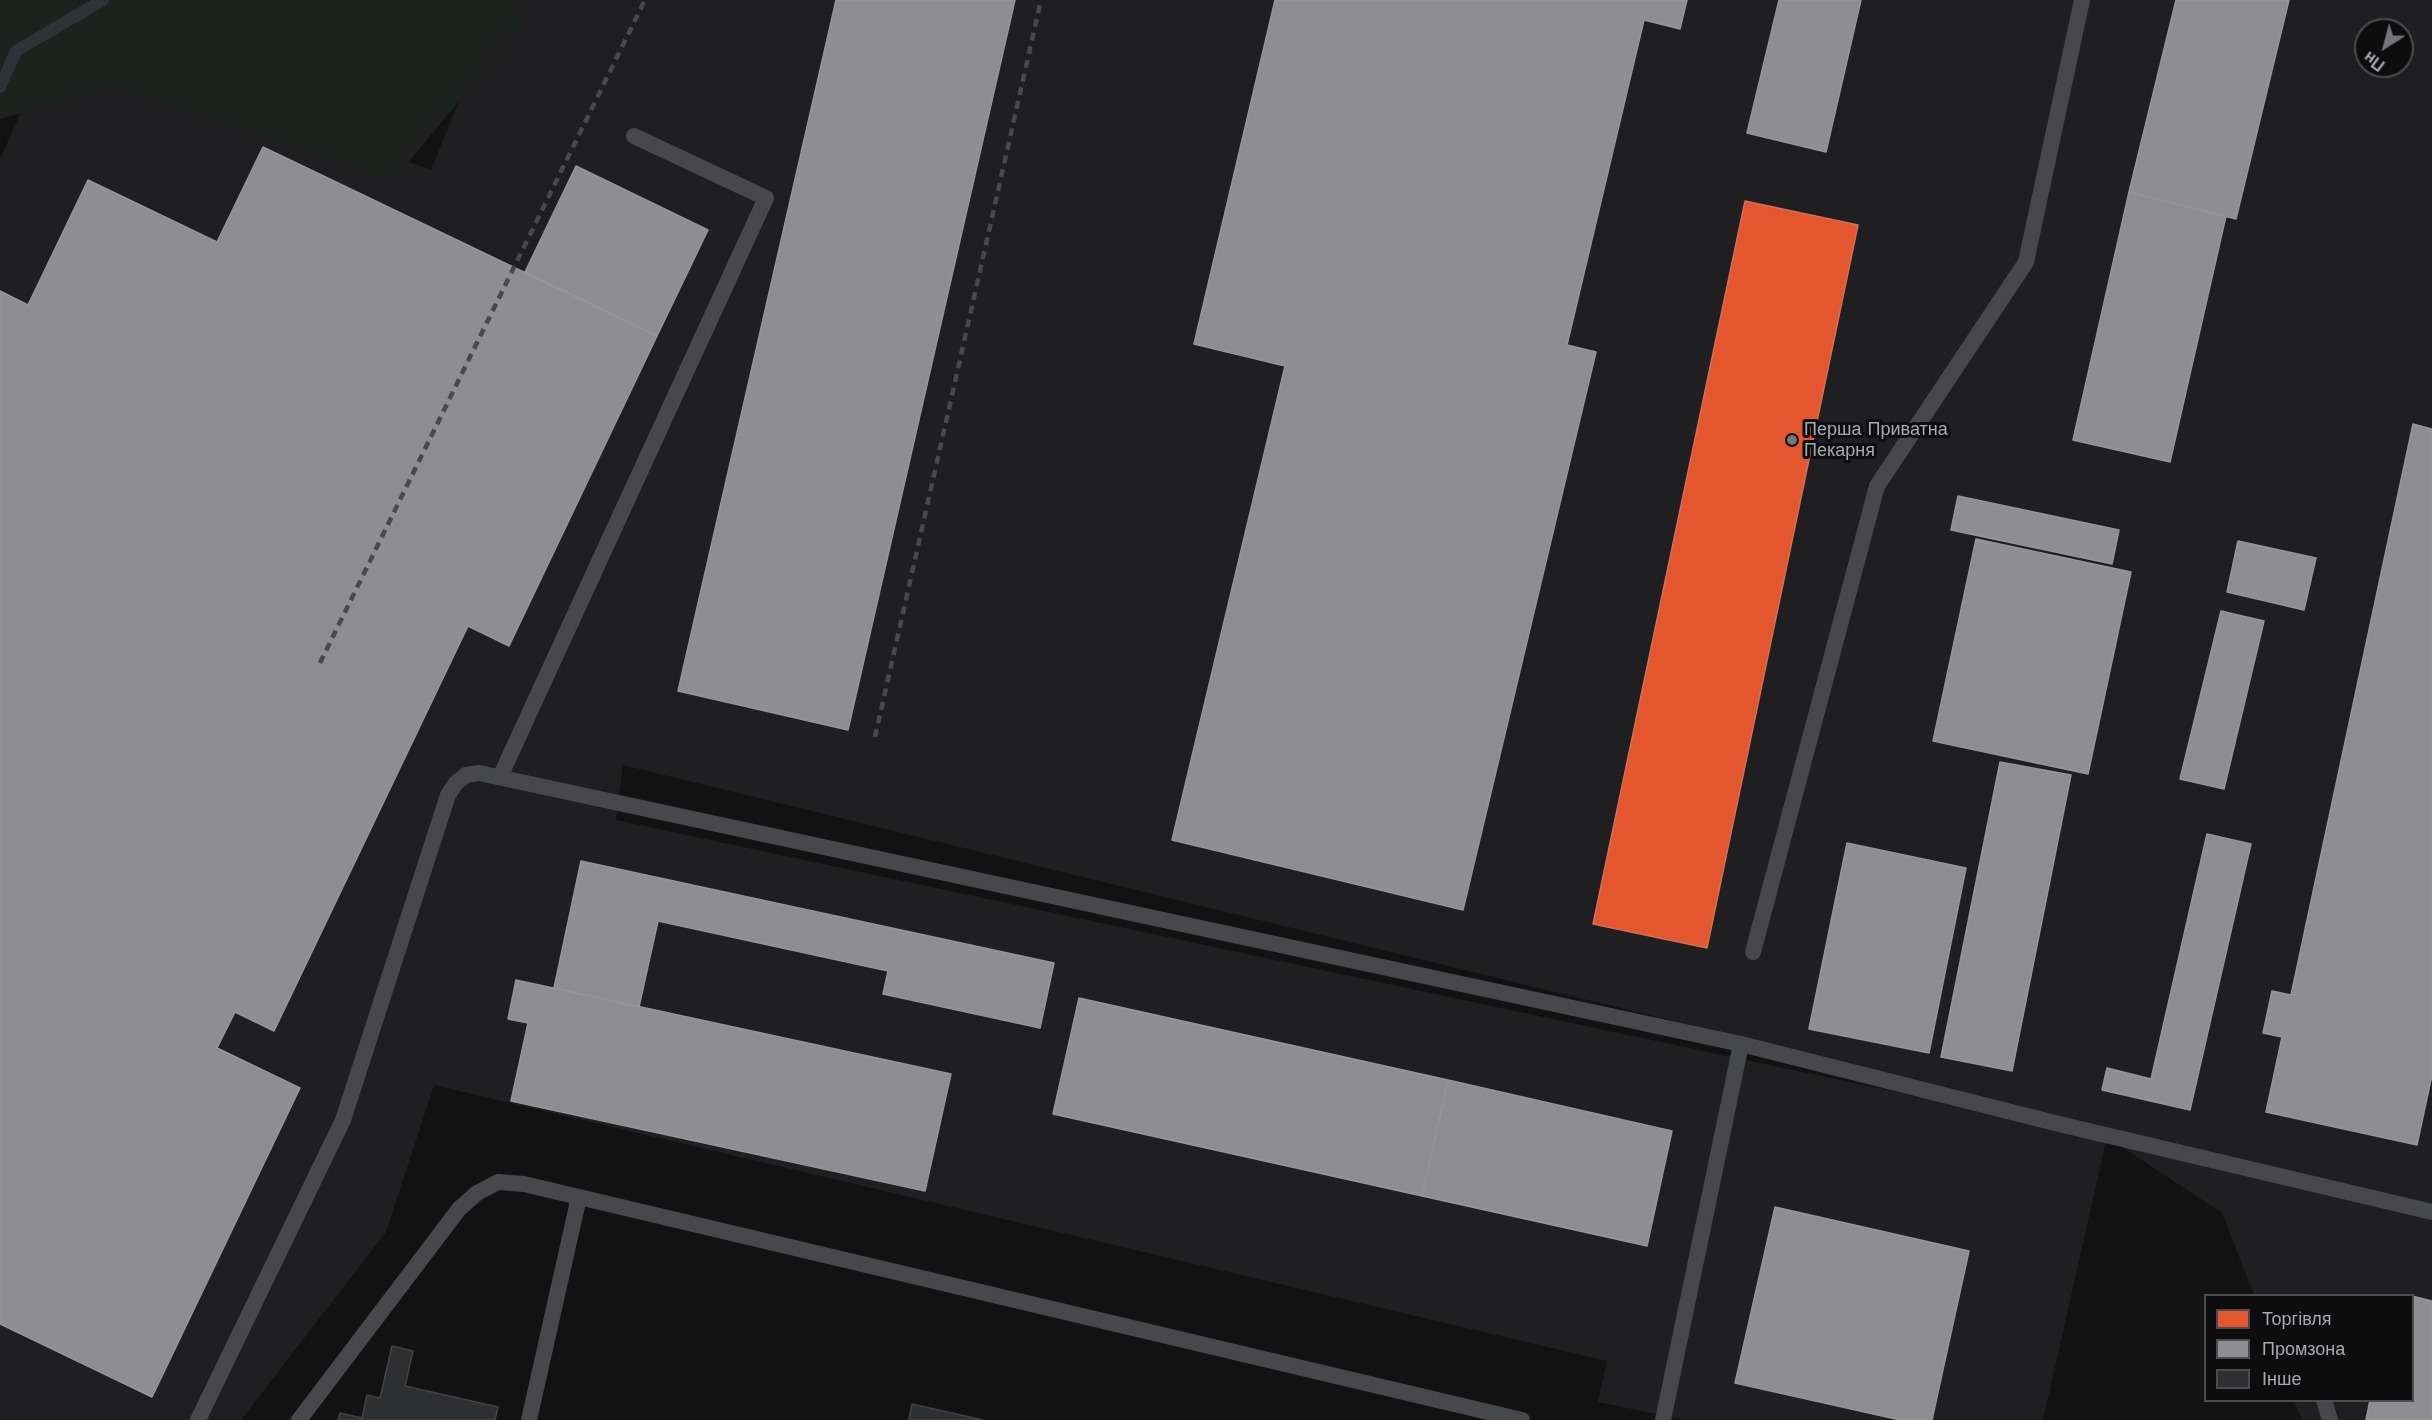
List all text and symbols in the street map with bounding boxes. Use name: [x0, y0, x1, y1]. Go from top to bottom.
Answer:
north arrow: [2354, 18, 2414, 78]
text: Пн: [2360, 47, 2388, 75]
place label: Перша Приватна Пекарня: [1804, 419, 1948, 462]
marker: Перша Приватна Пекарня: [1785, 433, 1799, 447]
legend: [2204, 1294, 2414, 1402]
text: Торгівля: [2262, 1308, 2332, 1329]
text: Промзона: [2262, 1338, 2345, 1359]
text: Інше: [2262, 1368, 2301, 1389]

